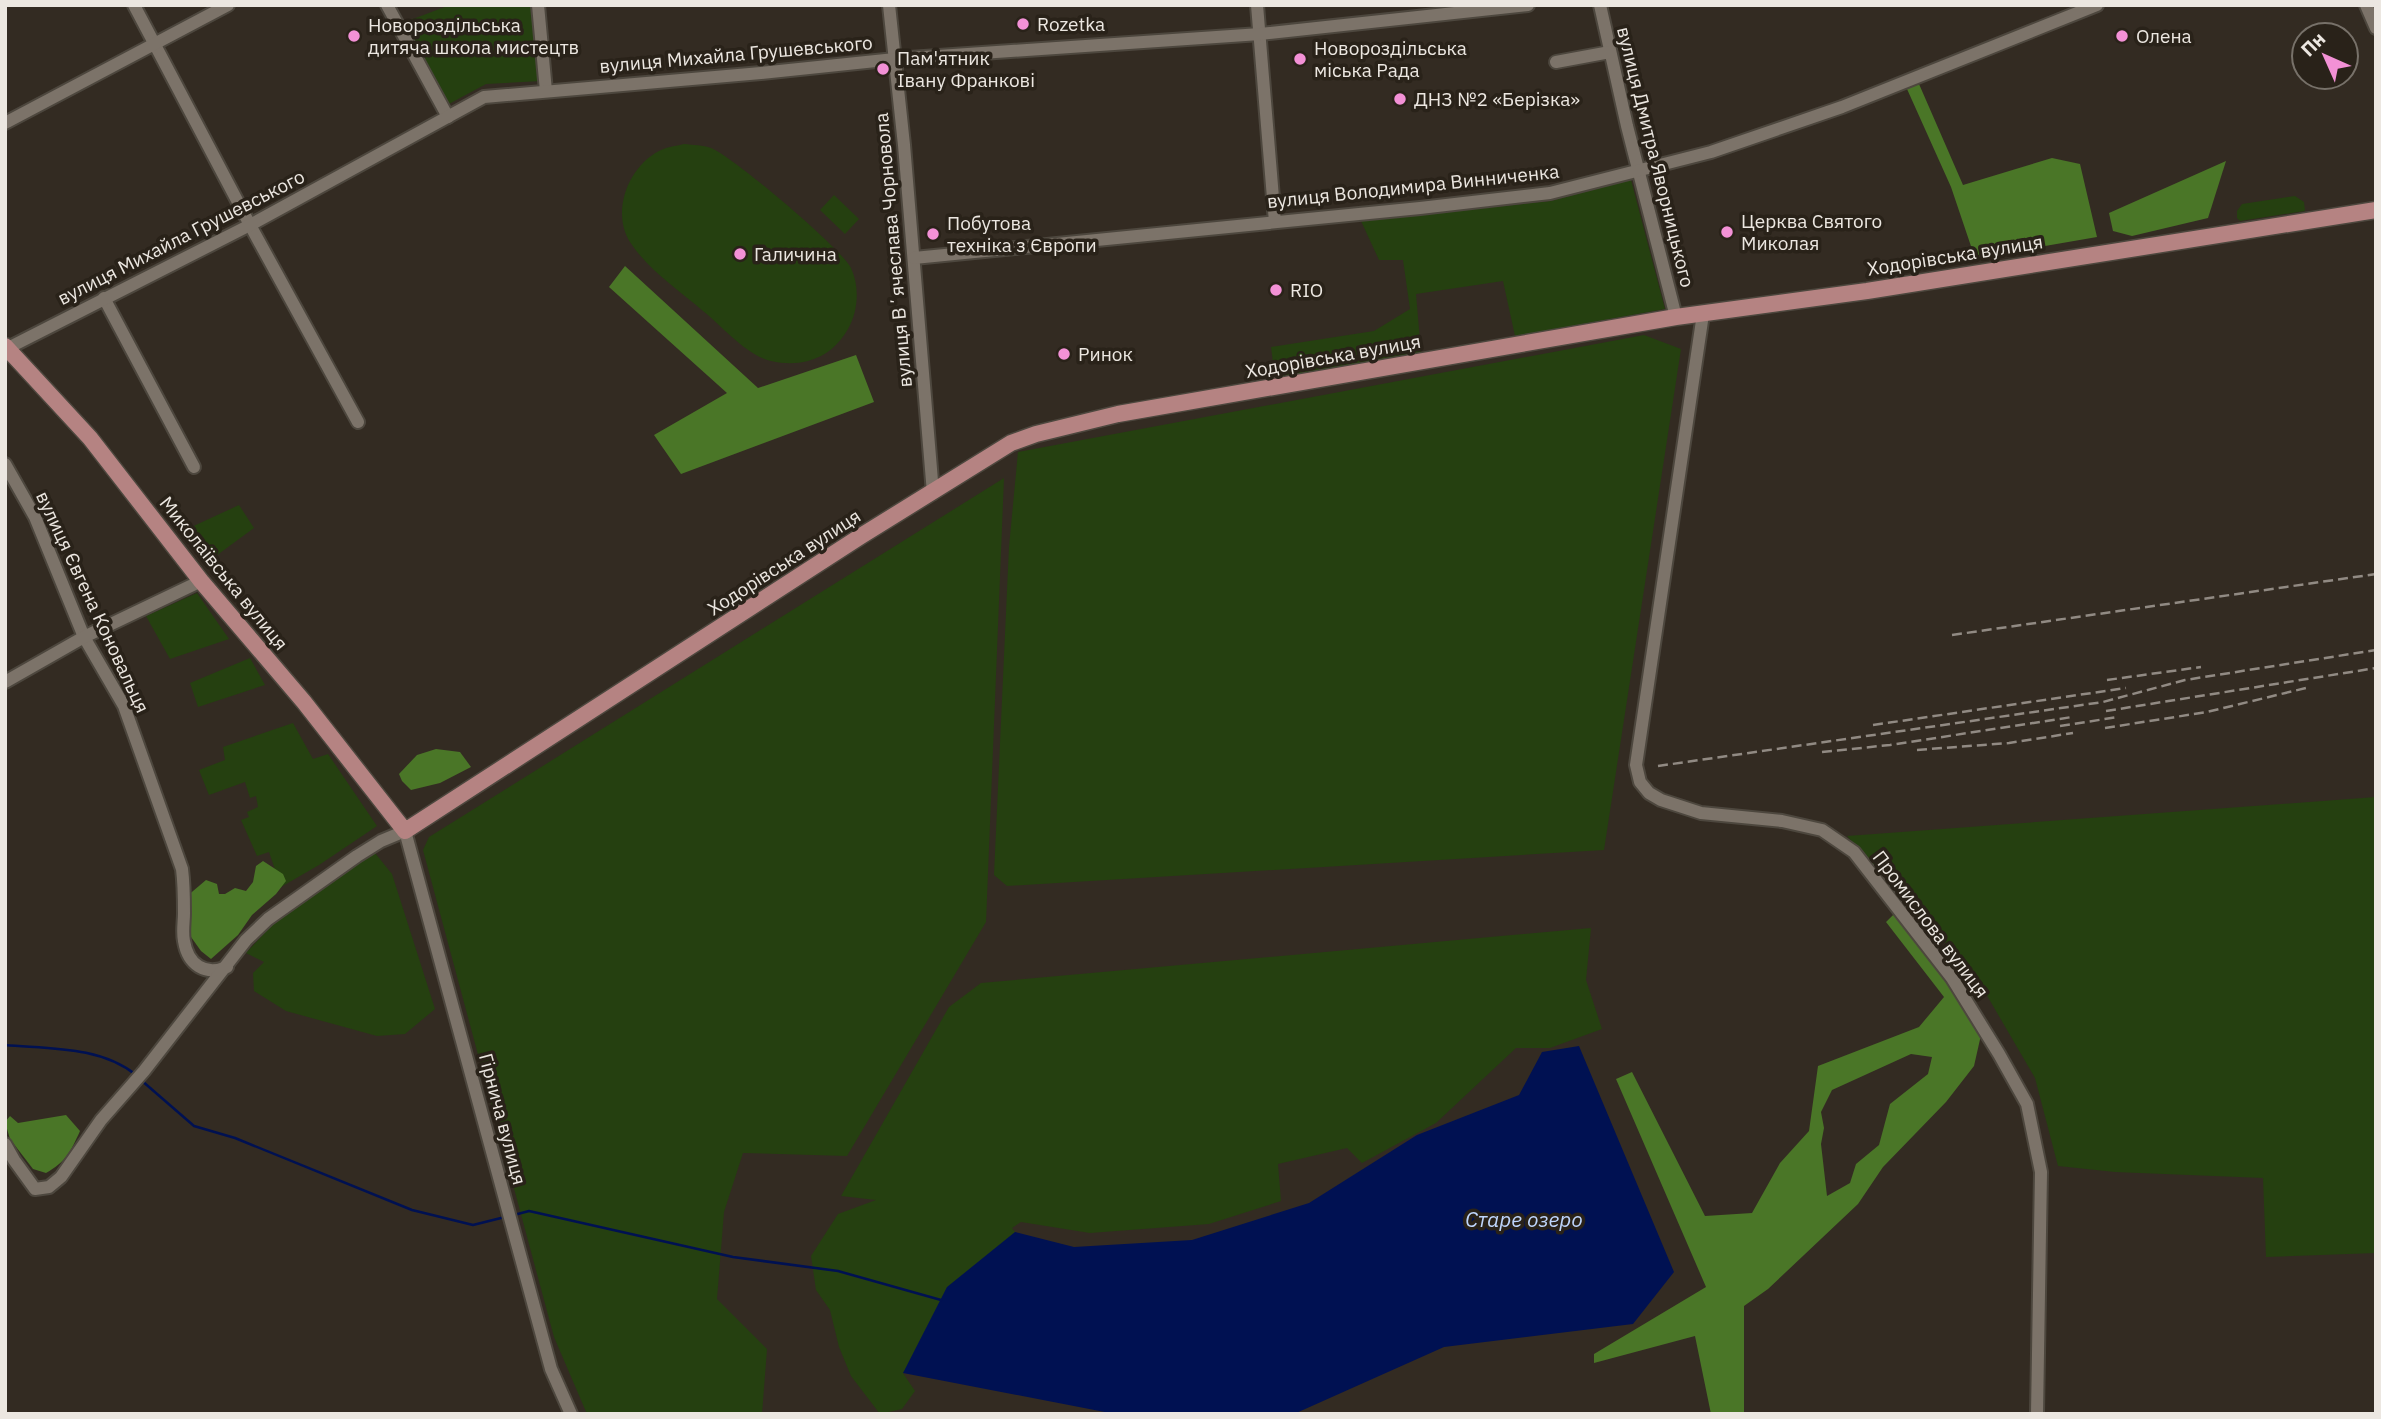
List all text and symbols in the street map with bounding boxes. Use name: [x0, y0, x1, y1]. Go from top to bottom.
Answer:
place label: Rozetka: [1037, 12, 1105, 36]
place label: Новороздільська дитяча школа мистецтв: [368, 13, 579, 59]
marker: Rozetka: [1015, 16, 1031, 32]
north arrow: [2290, 21, 2360, 91]
street label: вулиця Дмитра Яворницького: [1612, 24, 1700, 290]
place label: Олена: [2136, 24, 2192, 48]
text: Пн: [2296, 27, 2330, 61]
marker: Новороздільська дитяча школа мистецтв: [346, 28, 362, 44]
marker: Олена: [2114, 28, 2130, 44]
street label: вулиця Михайла Грушевського: [598, 30, 874, 78]
place label: Новороздільська міська Рада: [1314, 36, 1467, 82]
place label: Пам'ятник Івану Франкові: [897, 46, 1035, 92]
marker: Новороздільська міська Рада: [1292, 51, 1308, 67]
marker: Пам'ятник Івану Франкові: [875, 61, 891, 77]
place label: ДНЗ №2 «Берізка»: [1414, 87, 1580, 111]
marker: ДНЗ №2 «Берізка»: [1392, 91, 1408, 107]
street label: вулиця Вʼячеслава Чорновола: [869, 112, 917, 388]
street label: вулиця Володимира Винниченка: [1266, 159, 1560, 213]
street label: вулиця Михайла Грушевського: [53, 164, 309, 310]
place label: Церква Святого Миколая: [1741, 209, 1882, 255]
place label: Побутова техніка з Європи: [947, 211, 1097, 257]
marker: Церква Святого Миколая: [1719, 224, 1735, 240]
marker: Побутова техніка з Європи: [925, 226, 941, 242]
street label: Ходорівська вулиця: [1865, 229, 2045, 281]
place label: Галичина: [754, 242, 837, 266]
marker: Галичина: [732, 246, 748, 262]
place label: RIO: [1290, 278, 1323, 302]
marker: RIO: [1268, 282, 1284, 298]
street label: Ходорівська вулиця: [1243, 329, 1423, 383]
place label: Ринок: [1078, 342, 1133, 366]
marker: Ринок: [1056, 346, 1072, 362]
street label: вулиця Євгена Коновальця: [31, 487, 155, 717]
street label: Миколаївська вулиця: [155, 491, 293, 655]
street label: Ходорівська вулиця: [703, 504, 865, 620]
street label: Промислова вулиця: [1868, 846, 1994, 1002]
street label: Гірнича вулиця: [474, 1051, 532, 1187]
water label: Старе озеро: [1465, 1205, 1583, 1233]

